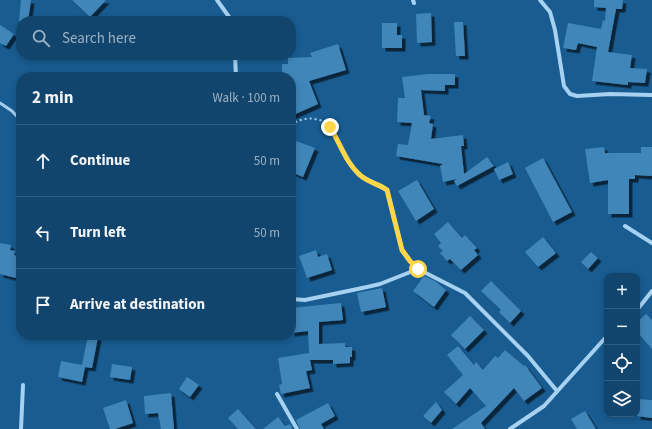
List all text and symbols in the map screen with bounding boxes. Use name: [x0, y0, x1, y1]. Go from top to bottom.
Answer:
search box: [16, 16, 296, 60]
icon: search: [30, 27, 52, 49]
text: Search here: [62, 28, 136, 49]
text: 2 min: [32, 86, 73, 110]
text: Walk · 100 m: [212, 89, 280, 107]
route end: [321, 118, 339, 136]
icon: ahead: [32, 150, 54, 172]
text: Continue: [70, 150, 130, 171]
text: 50 m: [254, 152, 280, 170]
icon: left: [32, 222, 54, 244]
text: Turn left: [70, 222, 126, 243]
text: 50 m: [254, 224, 280, 242]
route start: [409, 260, 427, 278]
map controls: [604, 273, 640, 417]
button: +: [604, 273, 640, 309]
icon: arrive: [32, 294, 54, 316]
text: Arrive at destination: [70, 294, 205, 315]
button: −: [604, 309, 640, 345]
button: locate: [604, 345, 640, 381]
button: layers: [604, 381, 640, 417]

